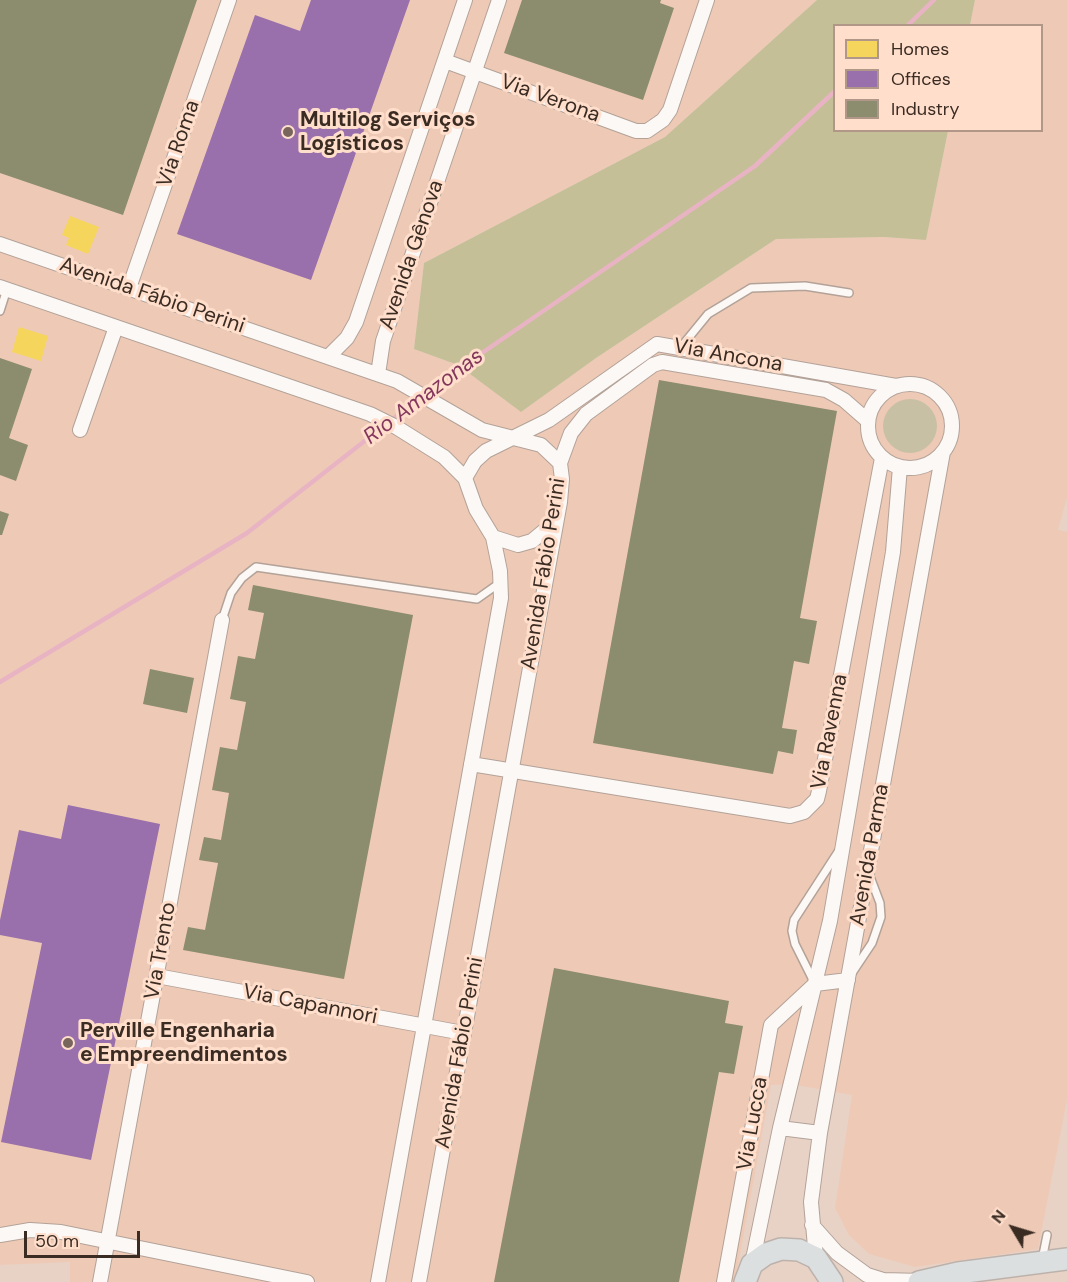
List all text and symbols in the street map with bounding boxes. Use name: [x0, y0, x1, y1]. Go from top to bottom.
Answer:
legend: [833, 24, 1043, 132]
text: Homes: [891, 37, 949, 61]
text: Offices: [891, 67, 951, 91]
street label: Via Verona: [497, 69, 603, 129]
street label: Via Roma: [152, 97, 206, 191]
text: Industry: [891, 97, 960, 121]
place label: Multilog Serviços Logísticos: [300, 107, 475, 157]
marker: Multilog Serviços Logísticos: [281, 125, 295, 139]
street label: Avenida Gênova: [375, 177, 449, 333]
street label: Avenida Fábio Perini: [56, 252, 248, 340]
street label: Via Ancona: [672, 334, 784, 378]
water label: Rio Amazonas: [359, 343, 489, 451]
street label: Avenida Fábio Perini: [516, 476, 572, 672]
street label: Via Ravenna: [806, 672, 854, 792]
street label: Avenida Parma: [845, 782, 895, 928]
street label: Via Trento: [140, 900, 182, 1002]
street label: Avenida Fábio Perini: [431, 955, 489, 1151]
street label: Via Capannori: [241, 980, 379, 1030]
place label: Perville Engenharia e Empreendimentos: [80, 1018, 288, 1068]
marker: Perville Engenharia e Empreendimentos: [61, 1036, 75, 1050]
street label: Via Lucca: [732, 1075, 774, 1173]
north arrow: [983, 1198, 1043, 1258]
text: N: [987, 1206, 1010, 1228]
scale bar: [27, 1219, 142, 1257]
text: 50 m: [35, 1229, 79, 1253]

